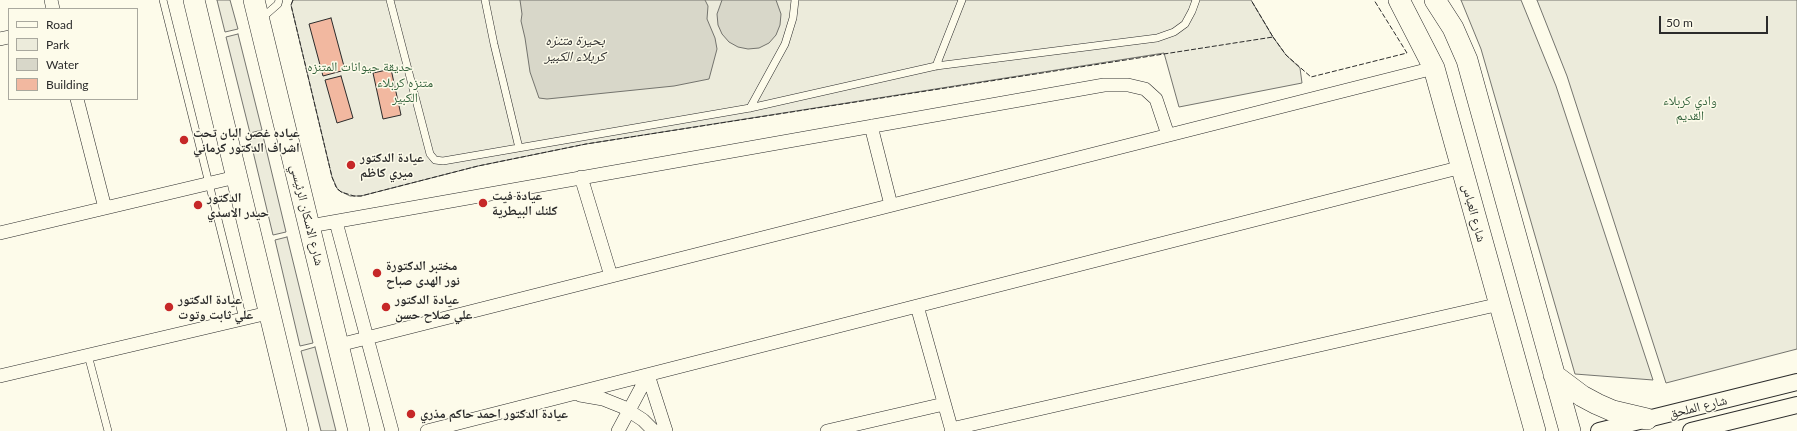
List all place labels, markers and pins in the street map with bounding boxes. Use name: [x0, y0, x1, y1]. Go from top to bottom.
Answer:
place label: عياده غصن البان تحت اشراف الدكتور كرماني: [193, 125, 300, 156]
marker: عياده غصن البان تحت اشراف الدكتور كرماني: [178, 134, 190, 146]
place label: عيادة الدكتور ميري كاظم: [360, 150, 424, 181]
marker: عيادة الدكتور ميري كاظم: [345, 159, 357, 171]
place label: عيادة فيت كلنك البيطرية: [492, 188, 557, 219]
place label: الدكتور حيدر الاسدي: [207, 190, 269, 221]
marker: عيادة فيت كلنك البيطرية: [477, 197, 489, 209]
marker: الدكتور حيدر الاسدي: [192, 199, 204, 211]
place label: مختبر الدكتورة نور الهدى صباح: [386, 258, 460, 289]
marker: مختبر الدكتورة نور الهدى صباح: [371, 267, 383, 279]
place label: عيادة الدكتور علي ثابت وتوت: [178, 292, 253, 323]
place label: عيادة الدكتور علي صلاح حسن: [395, 292, 473, 323]
marker: عيادة الدكتور علي ثابت وتوت: [163, 301, 175, 313]
marker: عيادة الدكتور علي صلاح حسن: [380, 301, 392, 313]
place label: عيادة الدكتور احمد حاكم مذري: [420, 406, 568, 422]
marker: عيادة الدكتور احمد حاكم مذري: [405, 408, 417, 420]

